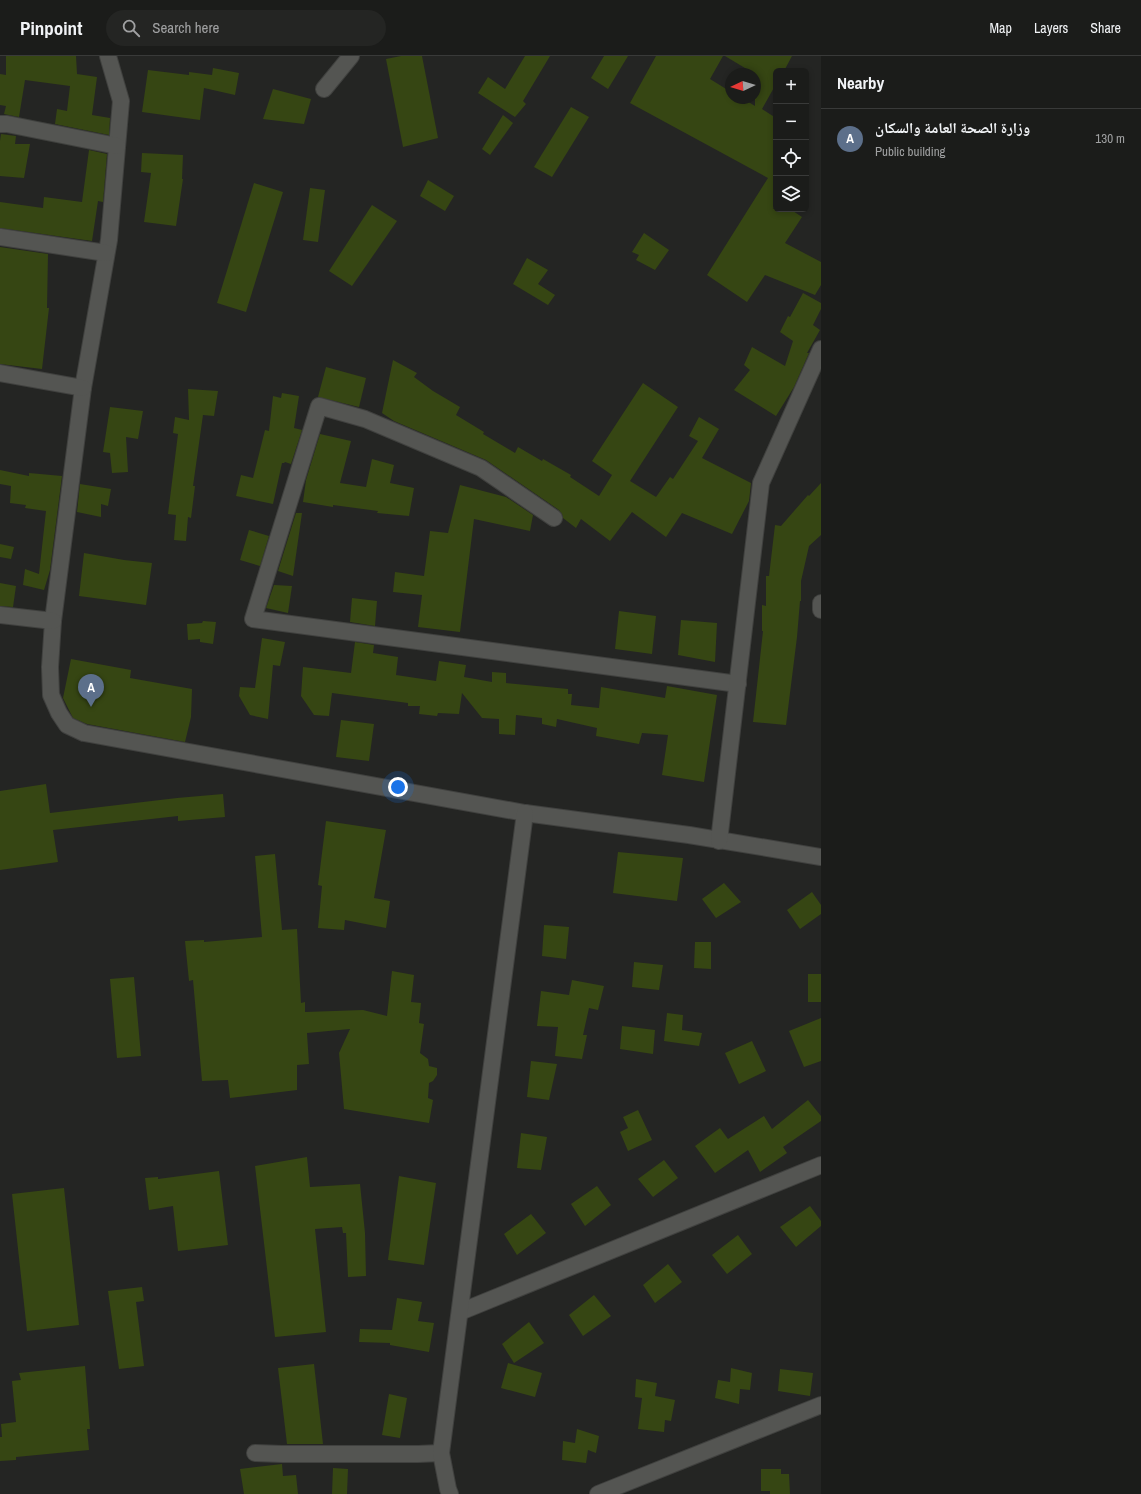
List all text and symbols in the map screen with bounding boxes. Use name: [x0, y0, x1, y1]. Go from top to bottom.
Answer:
search box: [106, 10, 386, 46]
text: Pinpoint: [20, 15, 82, 41]
icon: search: [120, 17, 142, 39]
text: Search here: [152, 17, 219, 38]
text: Map: [990, 19, 1012, 37]
text: Layers: [1034, 19, 1068, 37]
text: Share: [1090, 19, 1121, 37]
north arrow: [725, 68, 761, 104]
map controls: [773, 68, 809, 212]
button: +: [773, 68, 809, 104]
text: Nearby: [837, 71, 884, 94]
button: −: [773, 104, 809, 140]
text: وزارة الصحة العامة والسكان: [875, 117, 1030, 138]
text: A: [846, 130, 854, 147]
text: 130 m: [1095, 130, 1125, 147]
button: locate: [773, 140, 809, 176]
text: Public building: [875, 143, 946, 160]
button: layers: [773, 176, 809, 212]
pin: A: [78, 674, 104, 707]
your location: [388, 777, 408, 797]

